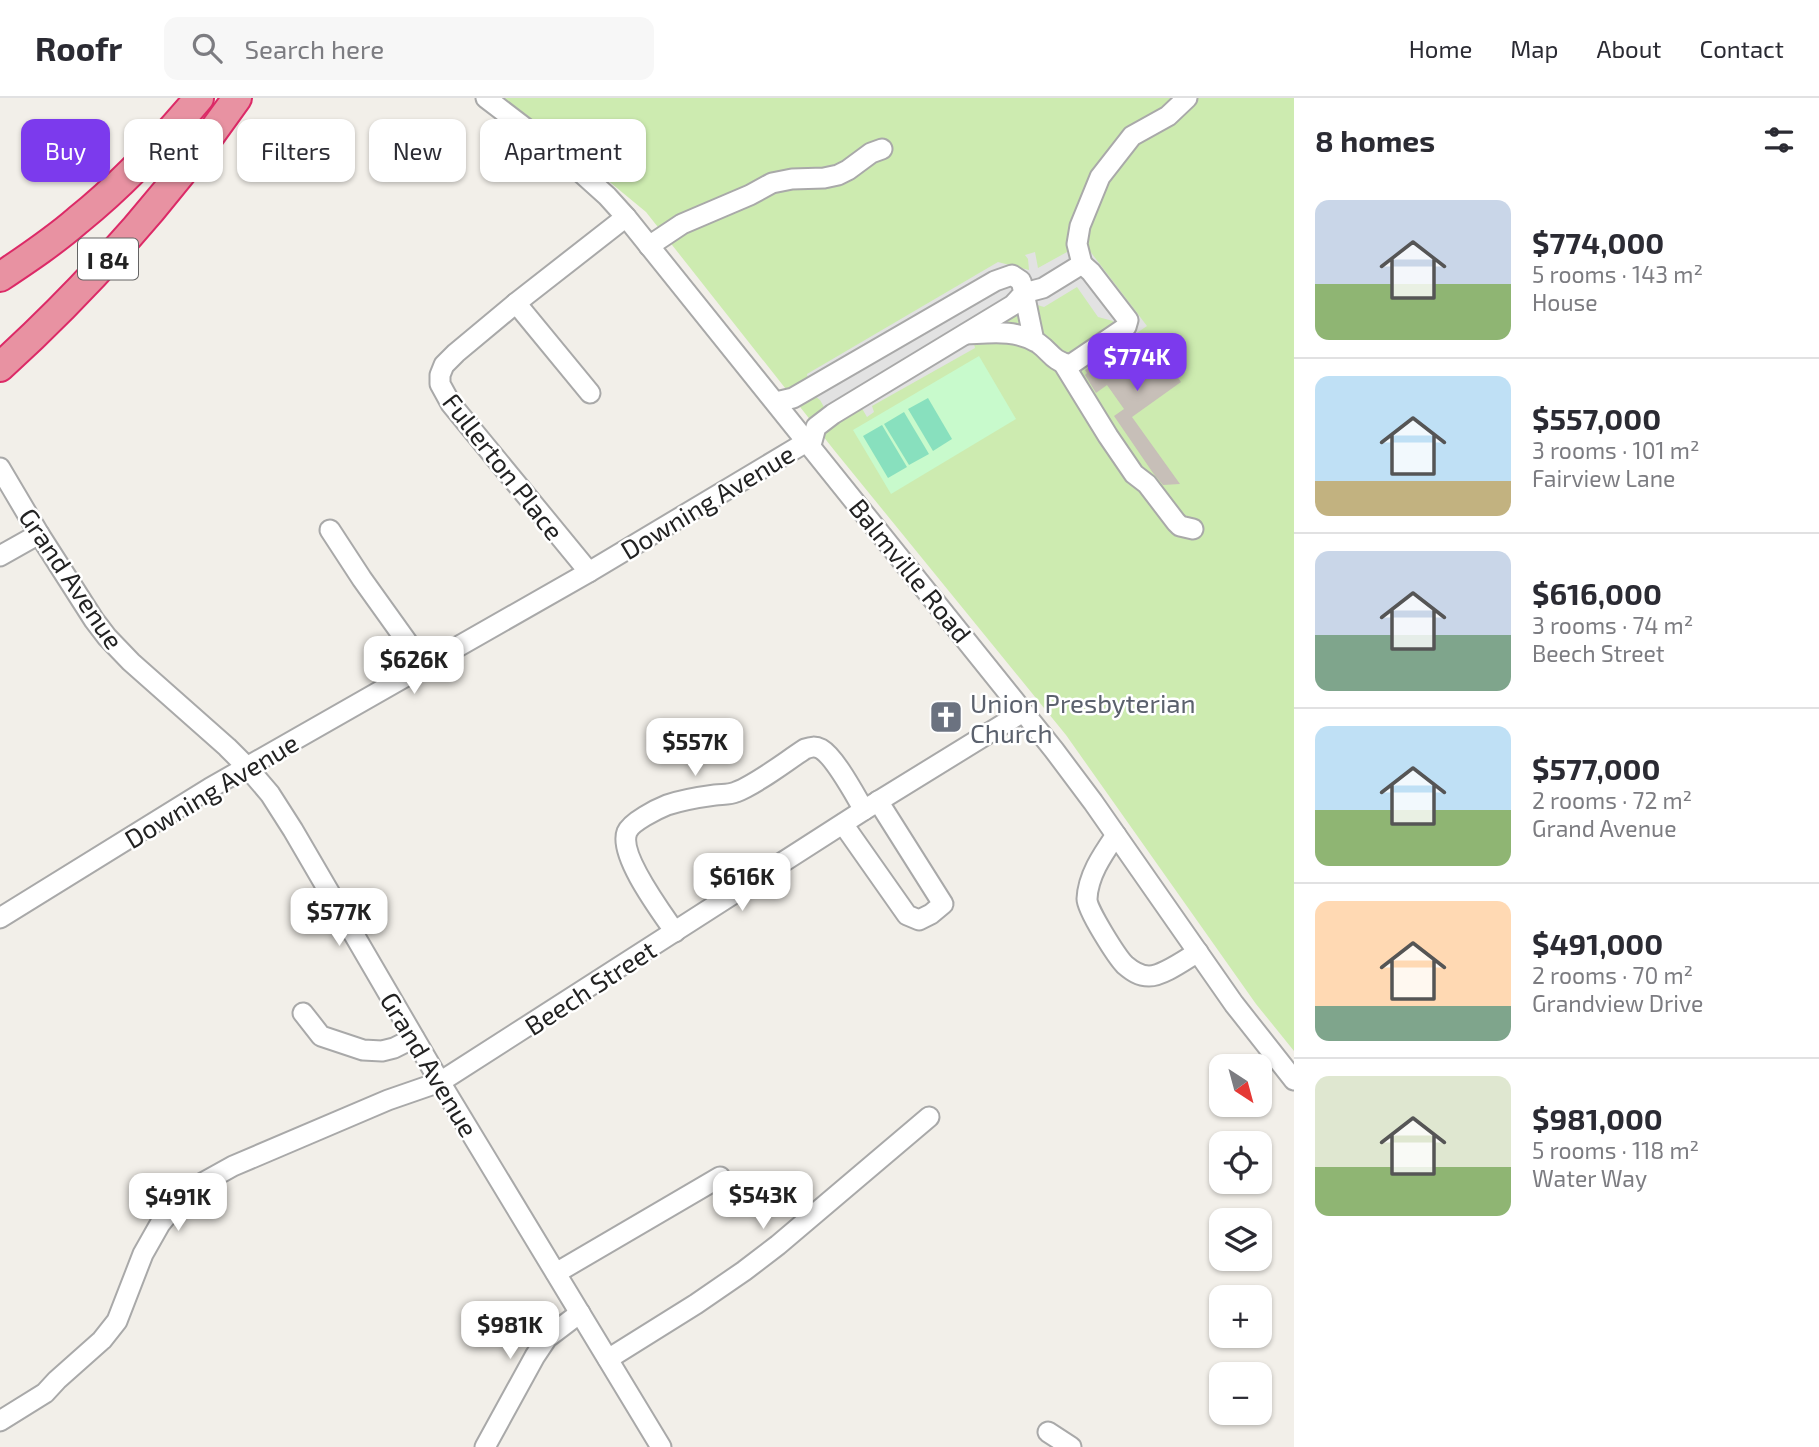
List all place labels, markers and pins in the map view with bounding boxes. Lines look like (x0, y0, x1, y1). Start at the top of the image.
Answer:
pin: $774K (1088, 334, 1186, 393)
pin: $626K (365, 636, 463, 696)
place label: Union Presbyterian Church (970, 687, 1196, 748)
church icon: Union Presbyterian Church (927, 698, 965, 736)
pin: $557K (646, 718, 744, 778)
pin: $616K (693, 854, 791, 913)
pin: $577K (290, 888, 388, 948)
pin: $543K (714, 1172, 812, 1231)
pin: $491K (129, 1174, 227, 1233)
pin: $981K (461, 1302, 559, 1361)

